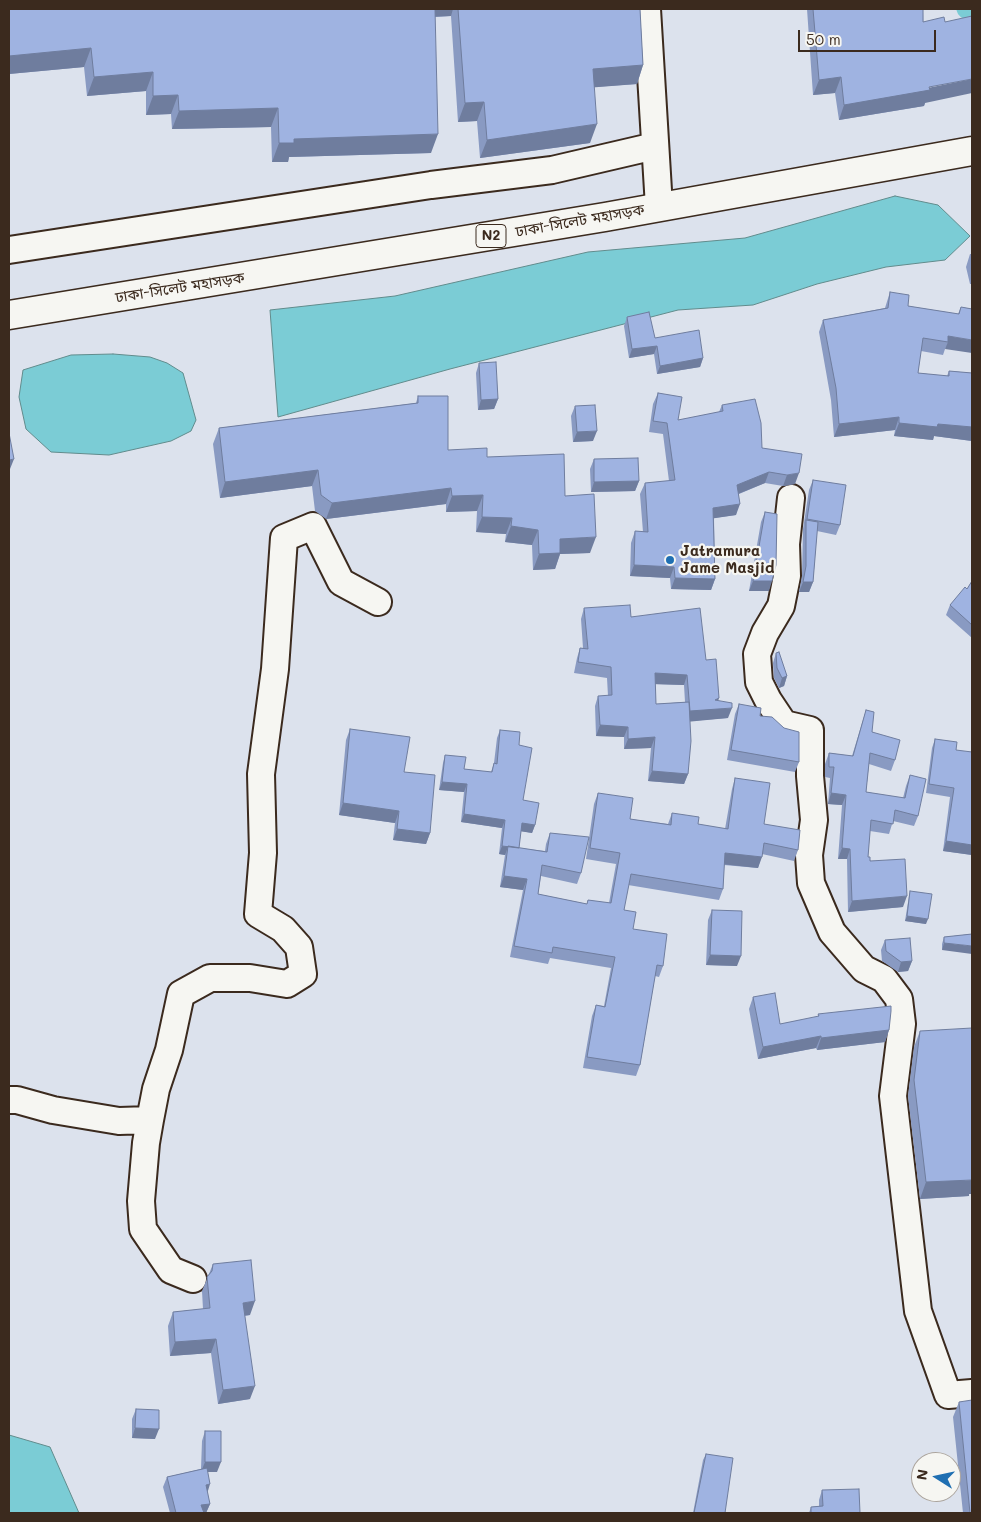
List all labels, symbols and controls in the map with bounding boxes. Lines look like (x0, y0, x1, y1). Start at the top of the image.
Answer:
scale bar (801, 20, 938, 52)
text: 50 m (806, 29, 841, 49)
street label: ঢাকা-সিলেট মহাসড়ক (514, 201, 646, 241)
road number: N2 (476, 225, 506, 248)
street label: ঢাকা-সিলেট মহাসড়ক (114, 269, 246, 307)
place label: Jatramura Jame Masjid (680, 542, 774, 577)
marker: Jatramura Jame Masjid (664, 554, 676, 566)
north arrow (911, 1452, 961, 1502)
text: N (911, 1468, 932, 1481)

